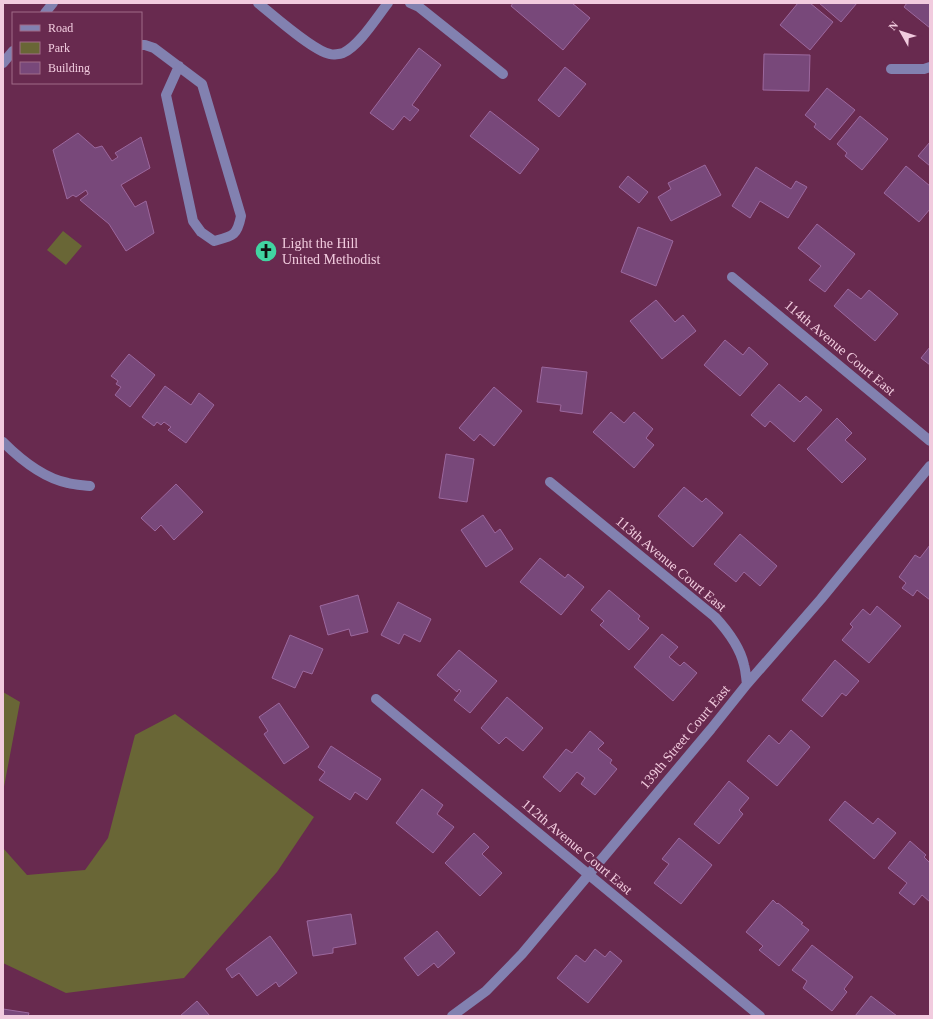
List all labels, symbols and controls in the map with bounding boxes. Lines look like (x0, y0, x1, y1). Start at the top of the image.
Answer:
legend (12, 12, 142, 84)
north arrow (881, 12, 921, 52)
text: N (886, 19, 900, 33)
text: Road (48, 21, 73, 35)
text: Park (48, 41, 70, 55)
text: Building (48, 61, 90, 75)
place label: Light the Hill United Methodist (282, 236, 380, 267)
church icon: Light the Hill United Methodist (253, 238, 279, 264)
street label: 114th Avenue Court East (782, 297, 898, 399)
street label: 113th Avenue Court East (613, 513, 729, 615)
street label: 139th Street Court East (637, 682, 733, 792)
street label: 112th Avenue Court East (519, 796, 635, 898)

